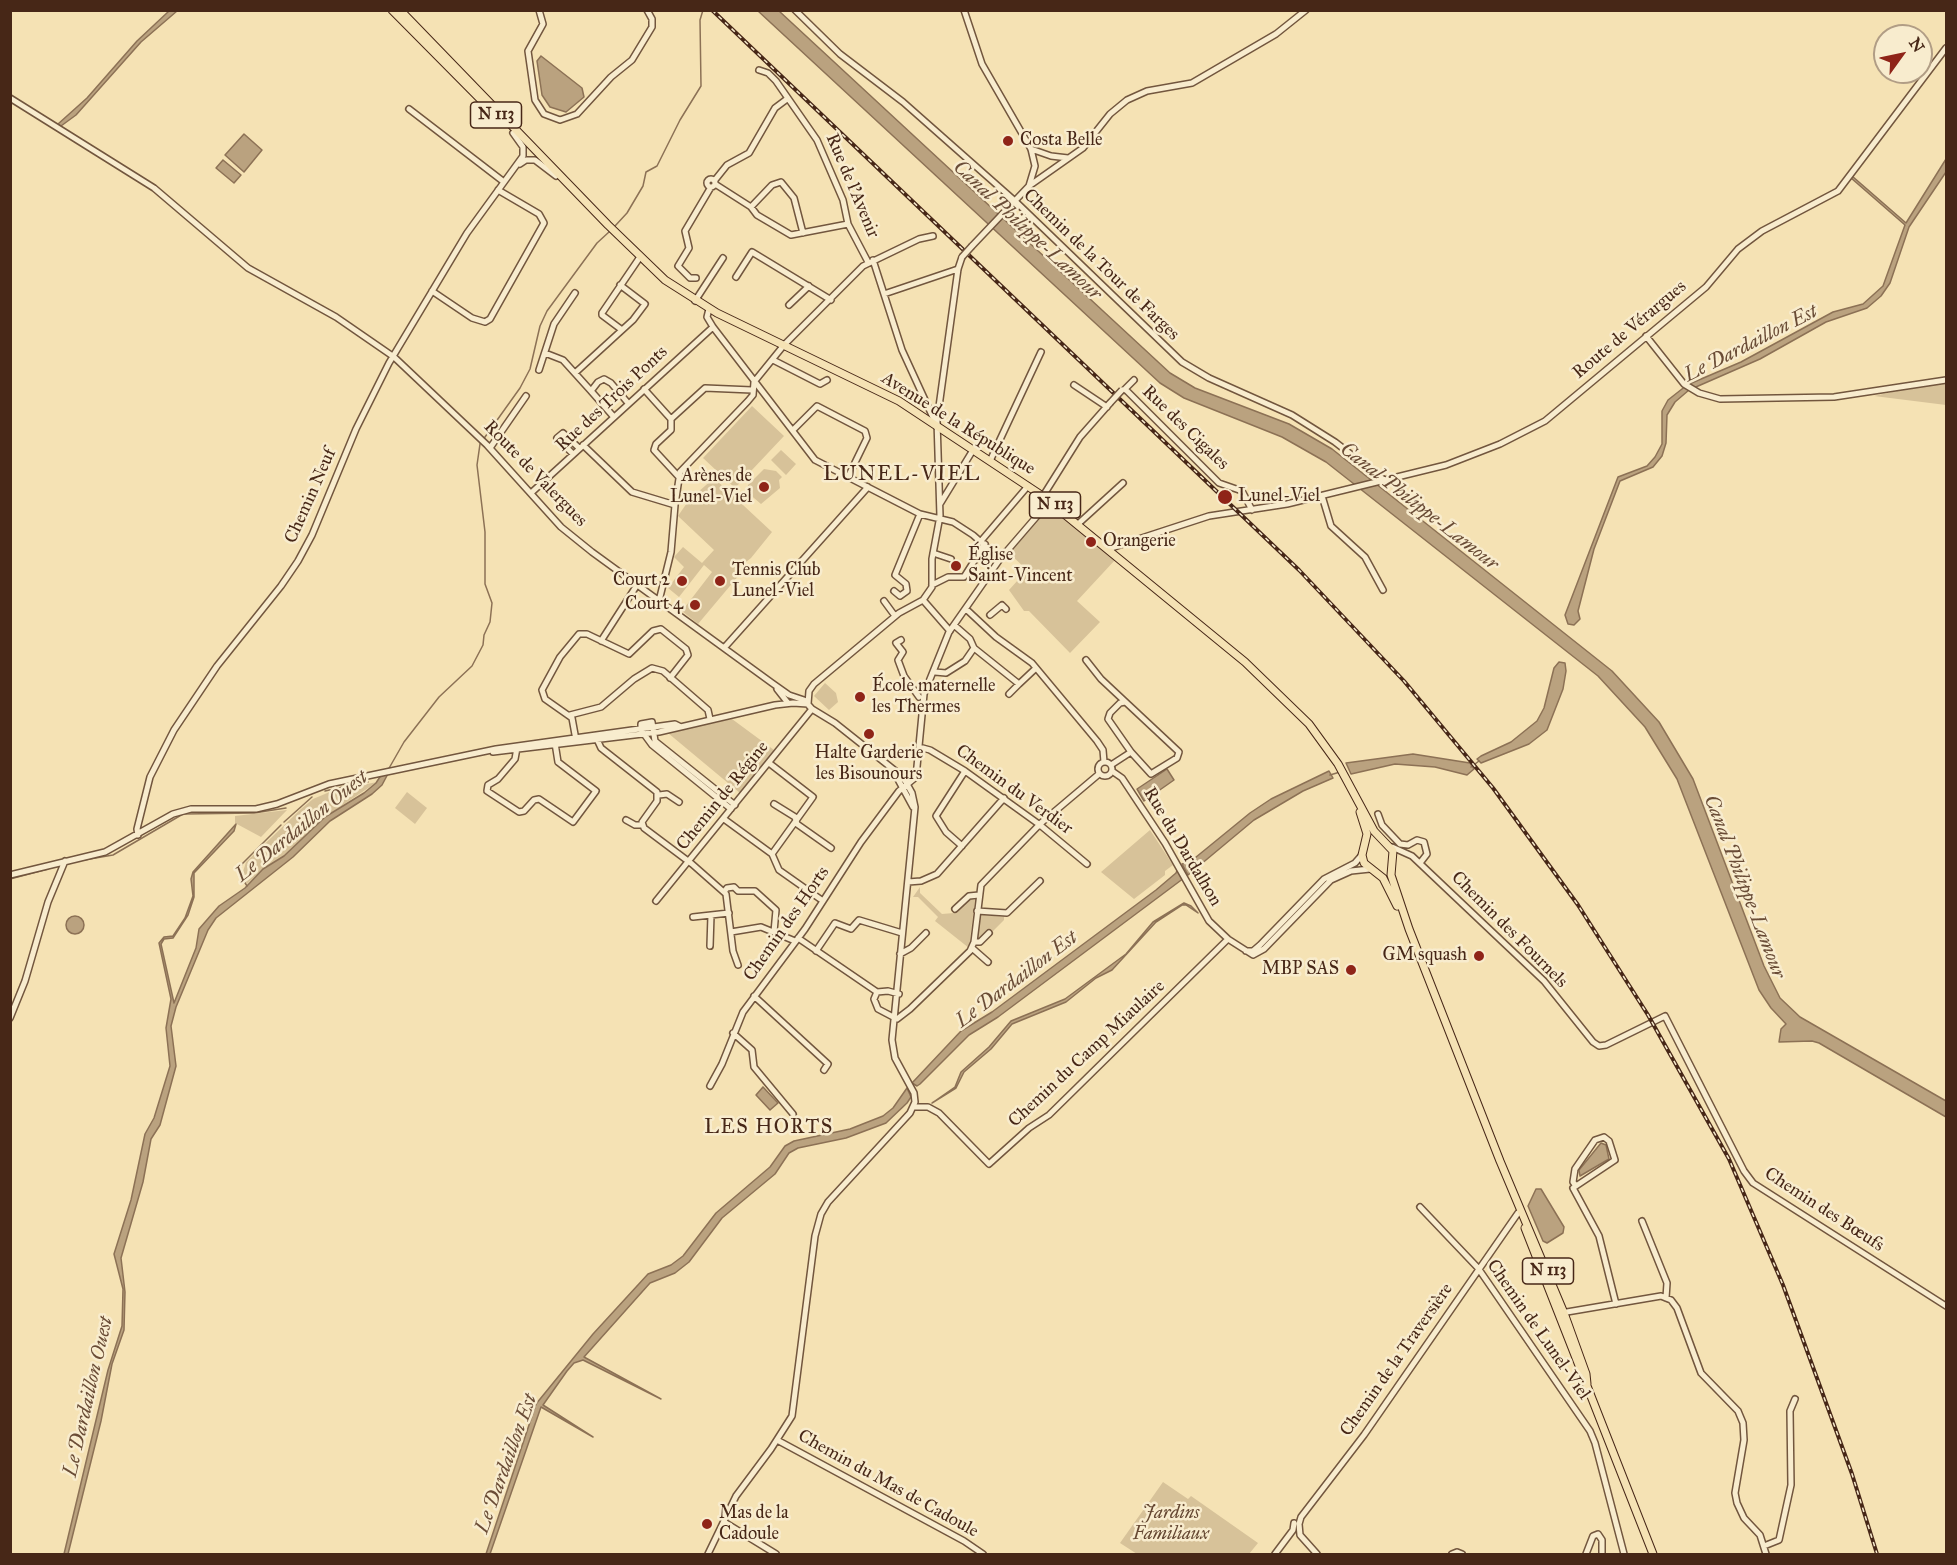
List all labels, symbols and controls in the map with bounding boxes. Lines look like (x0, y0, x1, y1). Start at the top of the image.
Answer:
north arrow (1873, 24, 1933, 84)
text: N (1905, 34, 1928, 56)
road number: N 113 (470, 102, 522, 128)
place label: Costa Belle (1020, 130, 1102, 152)
street label: Rue de l'Avenir (820, 131, 884, 241)
marker: Costa Belle (1001, 134, 1015, 148)
water label: Canal Philippe-Lamour (948, 156, 1106, 306)
street label: Chemin de la Tour de Farges (1018, 185, 1184, 345)
street label: Route de Vérargues (1569, 276, 1691, 384)
water label: Le Dardaillon Est (1680, 300, 1822, 388)
street label: Rue des Trois Ponts (552, 342, 672, 456)
street label: Avenue de la République (877, 368, 1039, 480)
street label: Rue des Cigales (1137, 381, 1233, 475)
street label: Route de Valergues (479, 416, 591, 532)
water label: Canal Philippe-Lamour (1335, 438, 1503, 576)
street label: Chemin Neuf (280, 445, 342, 547)
district label: LUNEL-VIEL (823, 462, 981, 488)
place label: Arènes de Lunel-Viel (670, 466, 752, 508)
marker: Arènes de Lunel-Viel (757, 480, 771, 494)
place label: Lunel-Viel (1238, 486, 1320, 508)
marker: Lunel-Viel (1216, 488, 1234, 506)
road number: N 113 (1030, 492, 1080, 518)
place label: Orangerie (1103, 531, 1176, 553)
marker: Orangerie (1084, 535, 1098, 549)
place label: Église Saint-Vincent (968, 545, 1073, 588)
marker: Église Saint-Vincent (949, 559, 963, 573)
place label: Tennis Club Lunel-Viel (732, 560, 821, 602)
place label: Court 2 (613, 570, 670, 592)
marker: Court 2 (675, 574, 689, 588)
marker: Tennis Club Lunel-Viel (713, 574, 727, 588)
place label: Court 4 (625, 594, 683, 616)
marker: Court 4 (688, 598, 702, 612)
place label: École maternelle les Thermes (872, 676, 996, 718)
marker: École maternelle les Thermes (853, 690, 867, 704)
marker: Halte Garderie les Bisounours (862, 727, 876, 741)
street label: Chemin de Régine (672, 737, 774, 855)
street label: Chemin du Verdier (951, 740, 1077, 840)
place label: Halte Garderie les Bisounours (815, 743, 923, 786)
water label: Le Dardaillon Ouest (231, 766, 373, 888)
street label: Rue du Dardalhon (1138, 784, 1226, 910)
water label: Canal Philippe-Lamour (1698, 792, 1790, 982)
street label: Chemin des Horts (740, 863, 834, 985)
street label: Chemin des Fournels (1446, 867, 1572, 993)
water label: Le Dardaillon Est (951, 926, 1083, 1034)
place label: GM squash (1382, 945, 1467, 967)
marker: GM squash (1472, 949, 1486, 963)
place label: MBP SAS (1262, 959, 1339, 981)
marker: MBP SAS (1344, 963, 1358, 977)
street label: Chemin du Camp Miaulaire (1004, 976, 1170, 1132)
district label: LES HORTS (704, 1116, 834, 1140)
street label: Chemin des Bœufs (1760, 1163, 1888, 1257)
street label: Chemin de Lunel-Viel (1482, 1256, 1594, 1404)
road number: N 113 (1522, 1258, 1574, 1284)
street label: Chemin de la Traversière (1336, 1279, 1458, 1441)
water label: Le Dardaillon Ouest (59, 1315, 119, 1479)
water label: Le Dardaillon Est (471, 1391, 543, 1537)
street label: Chemin du Mas de Cadoule (794, 1425, 982, 1543)
place label: Mas de la Cadoule (719, 1503, 788, 1546)
park label: Jardins Familiaux (1133, 1503, 1209, 1546)
marker: Mas de la Cadoule (700, 1517, 714, 1531)

